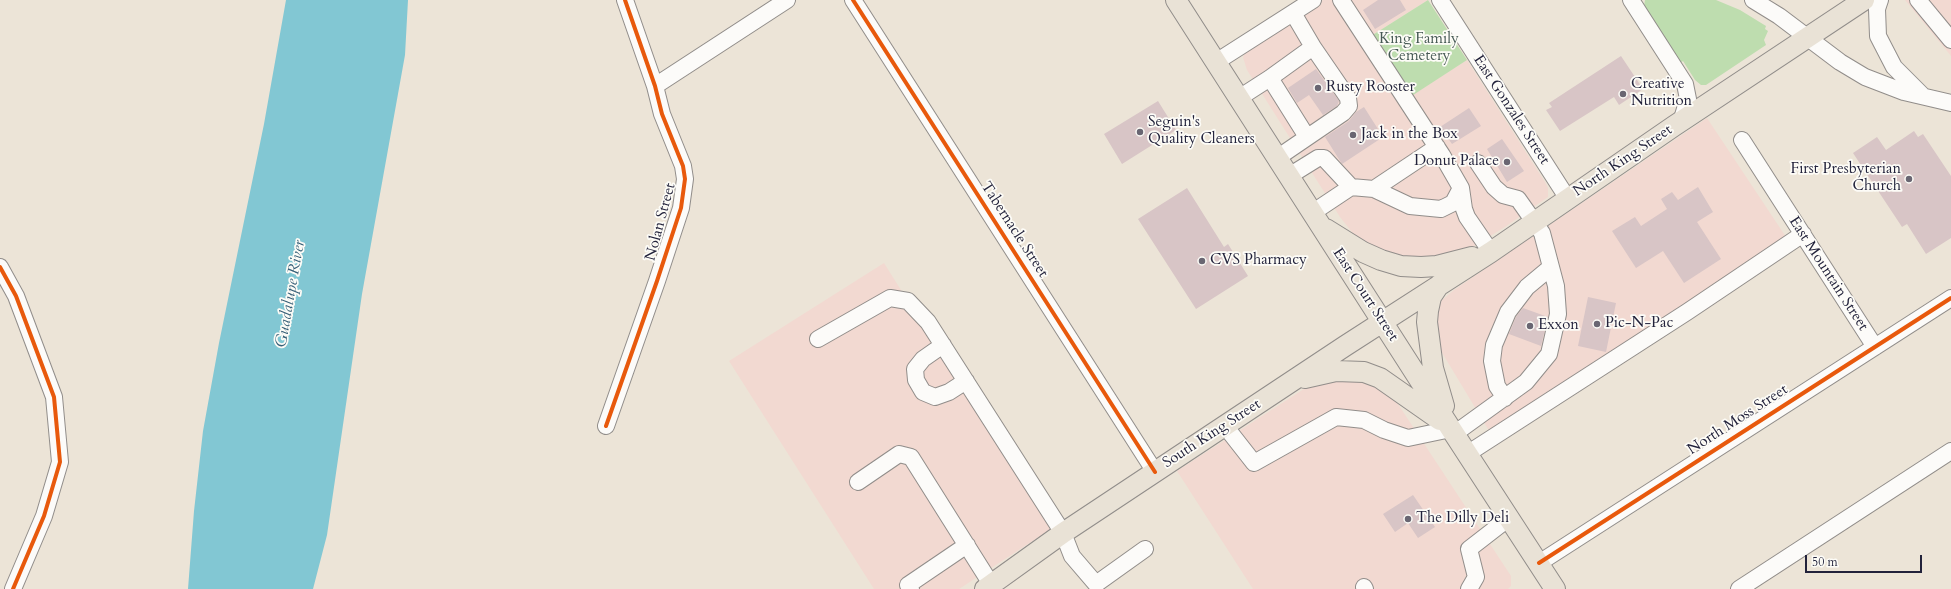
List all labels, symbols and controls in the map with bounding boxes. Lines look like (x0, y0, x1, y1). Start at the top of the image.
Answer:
park label: King Family Cemetery (1379, 31, 1459, 66)
street label: East Gonzales Street (1469, 52, 1553, 168)
place label: Creative Nutrition (1631, 76, 1692, 111)
place label: Rusty Rooster (1326, 79, 1415, 97)
marker: Rusty Rooster (1313, 83, 1323, 93)
marker: Creative Nutrition (1618, 89, 1628, 99)
place label: Seguin's Quality Cleaners (1148, 114, 1255, 149)
street label: North King Street (1570, 121, 1676, 201)
place label: Jack in the Box (1361, 126, 1458, 144)
marker: Seguin's Quality Cleaners (1135, 127, 1145, 137)
marker: Jack in the Box (1348, 130, 1358, 140)
place label: Donut Palace (1414, 153, 1499, 171)
marker: Donut Palace (1502, 157, 1512, 167)
place label: First Presbyterian Church (1791, 161, 1901, 196)
marker: First Presbyterian Church (1904, 174, 1914, 184)
street label: Tabernacle Street (976, 179, 1052, 281)
street label: Nolan Street (642, 181, 680, 263)
street label: East Mountain Street (1784, 213, 1872, 335)
water label: Guadalupe River (272, 239, 310, 349)
street label: East Court Street (1328, 245, 1402, 345)
place label: CVS Pharmacy (1210, 252, 1307, 270)
marker: CVS Pharmacy (1197, 256, 1207, 266)
place label: Pic-N-Pac (1605, 315, 1673, 333)
place label: Exxon (1538, 317, 1579, 335)
marker: Pic-N-Pac (1592, 319, 1602, 329)
marker: Exxon (1525, 321, 1535, 331)
street label: North Moss Street (1685, 381, 1791, 459)
street label: South King Street (1160, 396, 1264, 472)
place label: The Dilly Deli (1416, 510, 1509, 528)
marker: The Dilly Deli (1403, 514, 1413, 524)
scale bar (1807, 547, 1924, 573)
text: 50 m (1812, 554, 1838, 570)

